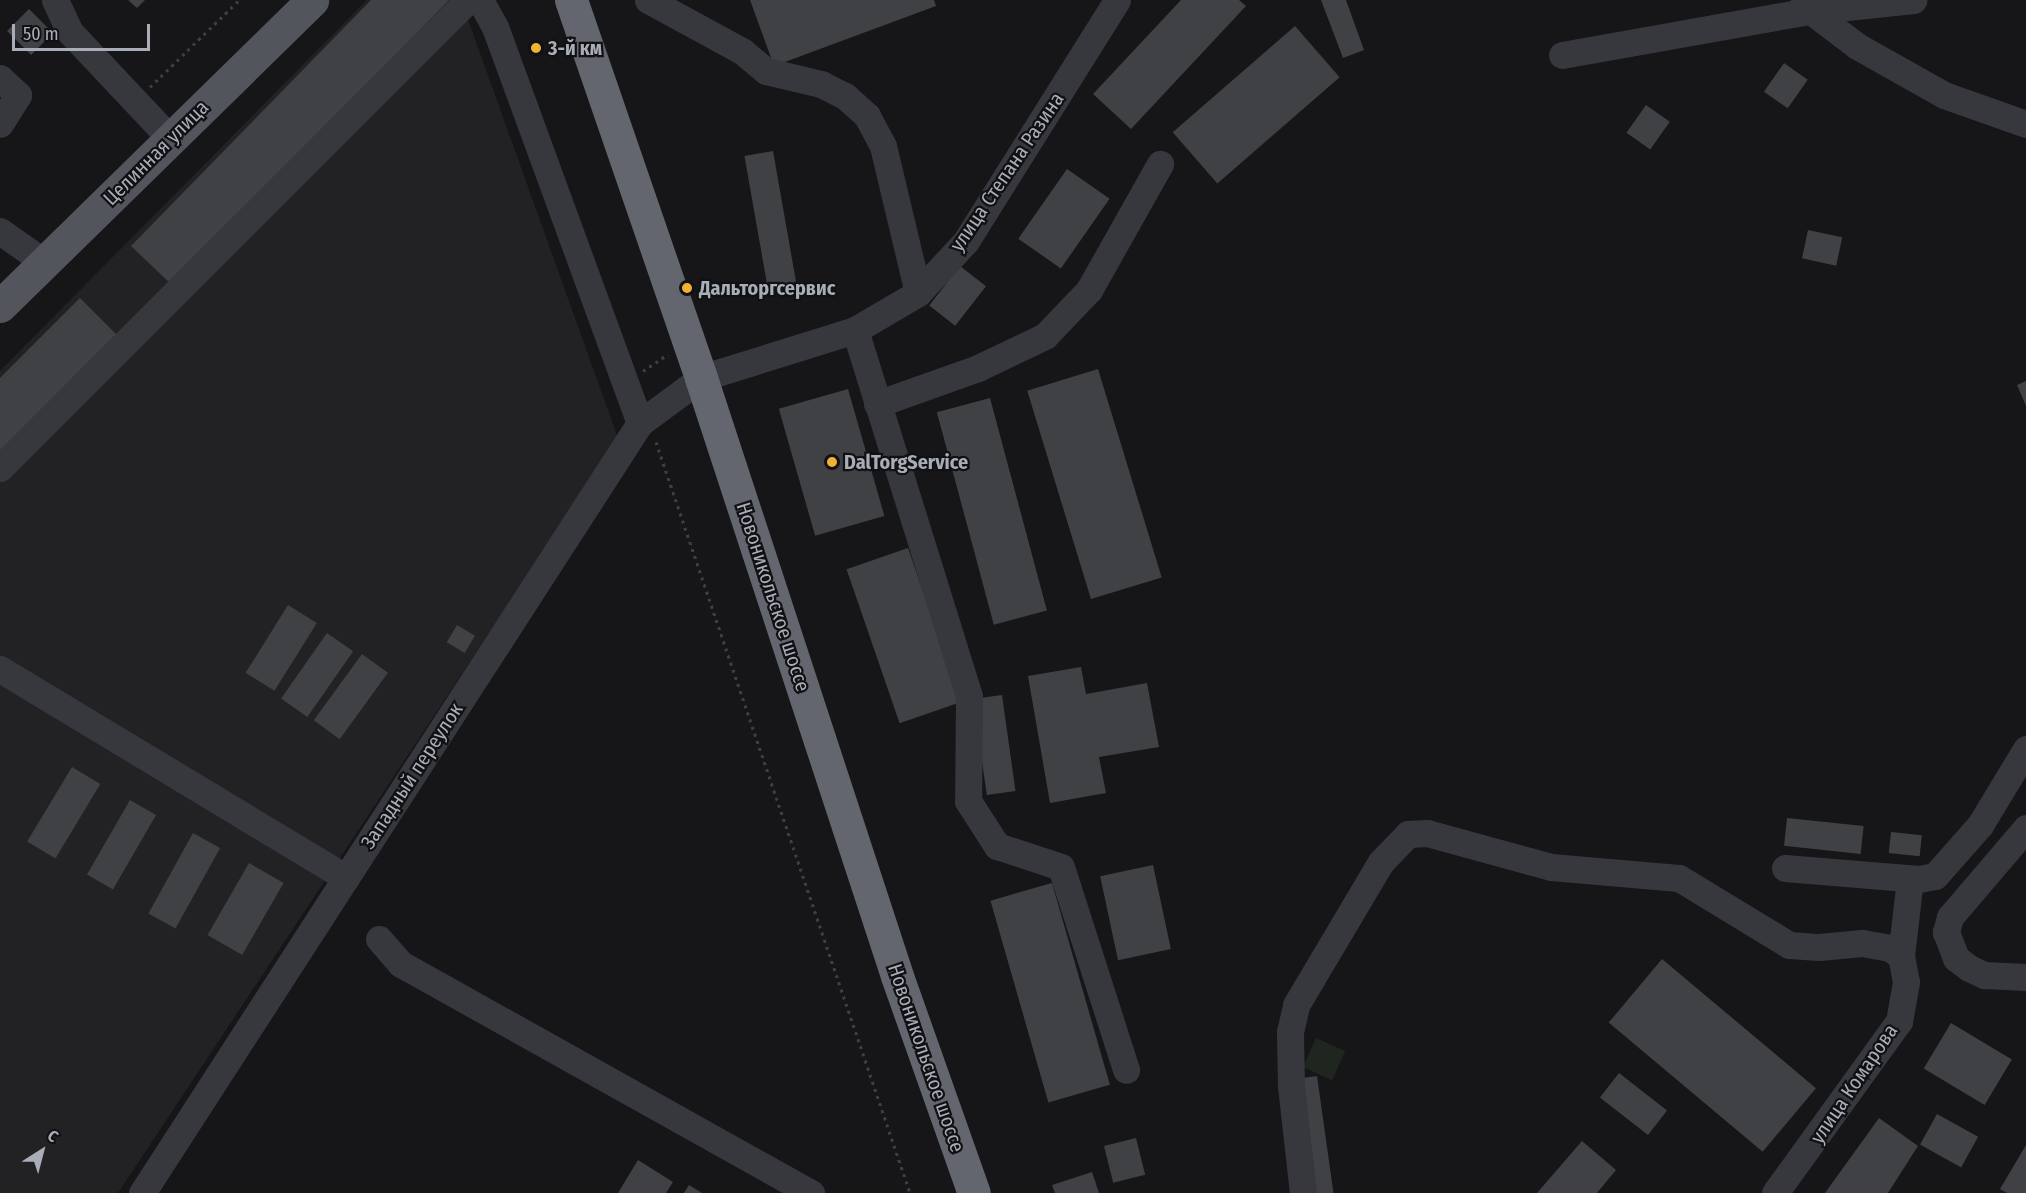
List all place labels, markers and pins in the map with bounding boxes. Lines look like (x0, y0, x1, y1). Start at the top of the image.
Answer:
place label: 3-й км (548, 36, 602, 60)
marker: 3-й км (529, 41, 543, 55)
place label: Дальторгсервис (699, 276, 835, 300)
marker: Дальторгсервис (680, 281, 694, 295)
place label: DalTorgService (844, 450, 968, 474)
marker: DalTorgService (825, 455, 839, 469)

